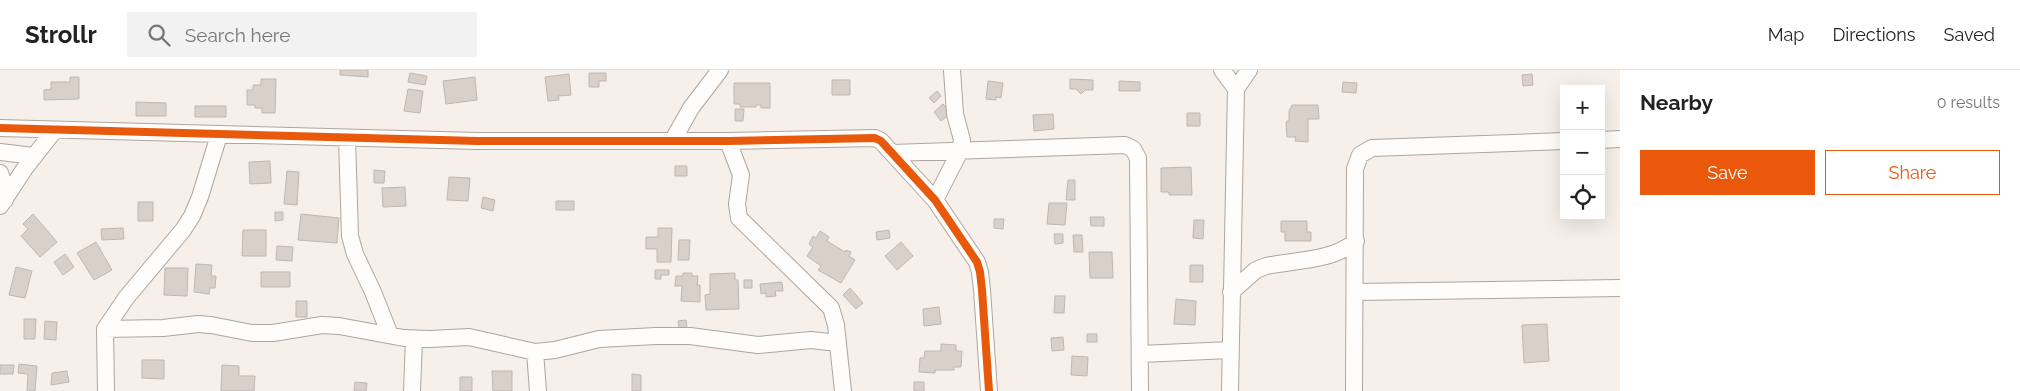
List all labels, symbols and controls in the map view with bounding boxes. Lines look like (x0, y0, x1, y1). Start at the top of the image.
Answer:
search box (127, 12, 477, 57)
text: Strollr (25, 20, 97, 49)
icon: search (145, 21, 173, 49)
text: Search here (185, 24, 290, 46)
text: Map (1768, 24, 1804, 45)
text: Directions (1832, 24, 1916, 45)
text: Saved (1944, 24, 1995, 45)
map controls (1560, 85, 1605, 220)
button: + (1560, 85, 1605, 130)
text: Nearby (1640, 90, 1713, 115)
text: 0 results (1937, 93, 2000, 112)
button: − (1560, 130, 1605, 175)
button: Save (1640, 150, 1815, 195)
button: Share (1825, 150, 2000, 195)
button: locate (1560, 175, 1605, 220)

